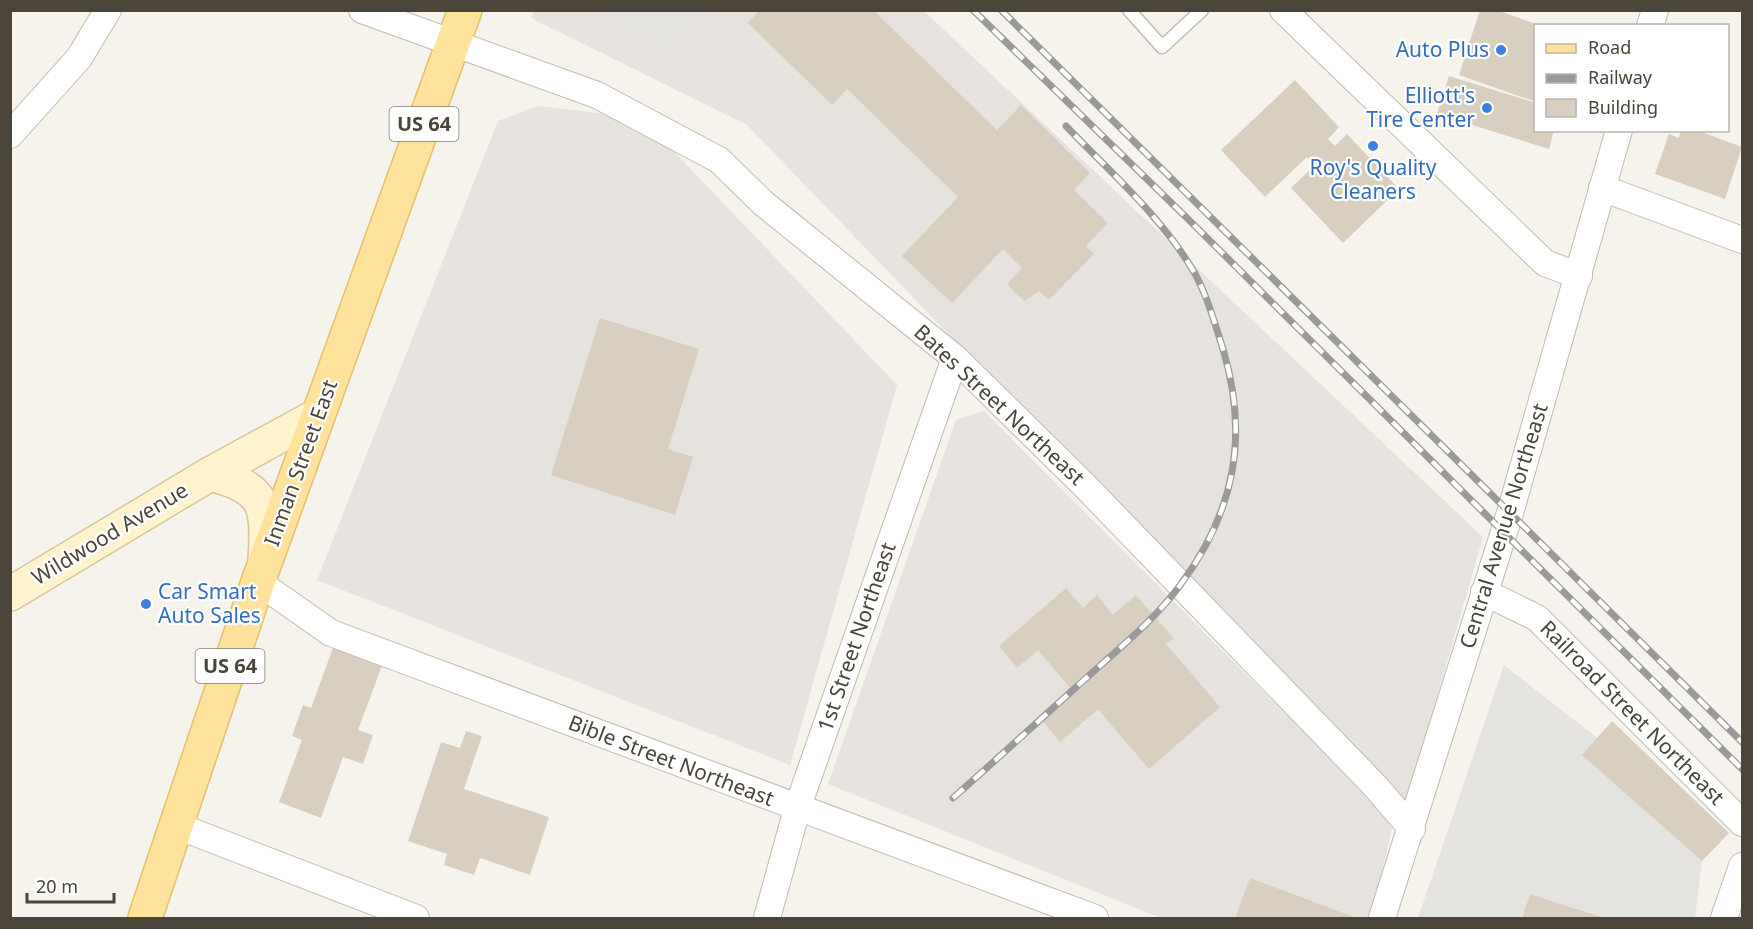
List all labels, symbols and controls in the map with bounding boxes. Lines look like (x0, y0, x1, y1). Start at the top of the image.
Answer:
legend (1534, 24, 1729, 132)
place label: Auto Plus (1396, 35, 1489, 63)
text: Road (1588, 35, 1631, 59)
marker: Auto Plus (1494, 43, 1508, 57)
text: Railway (1588, 65, 1653, 89)
place label: Elliott's Tire Center (1366, 81, 1475, 133)
text: Building (1588, 95, 1658, 119)
marker: Elliott's Tire Center (1480, 101, 1494, 115)
road number: US 64 (390, 107, 458, 141)
marker: Roy's Quality Cleaners (1366, 139, 1380, 153)
place label: Roy's Quality Cleaners (1310, 153, 1437, 205)
street label: Bates Street Northeast (908, 318, 1091, 491)
street label: Inman Street East (257, 375, 343, 550)
street label: Central Avenue Northeast (1452, 399, 1554, 652)
street label: Wildwood Avenue (26, 475, 193, 591)
street label: 1st Street Northeast (811, 538, 902, 735)
place label: Car Smart Auto Sales (158, 577, 261, 629)
marker: Car Smart Auto Sales (139, 597, 153, 611)
street label: Railroad Street Northeast (1534, 614, 1731, 811)
road number: US 64 (196, 649, 264, 683)
street label: Bible Street Northeast (565, 708, 779, 812)
scale bar (27, 866, 114, 904)
text: 20 m (36, 874, 78, 898)

